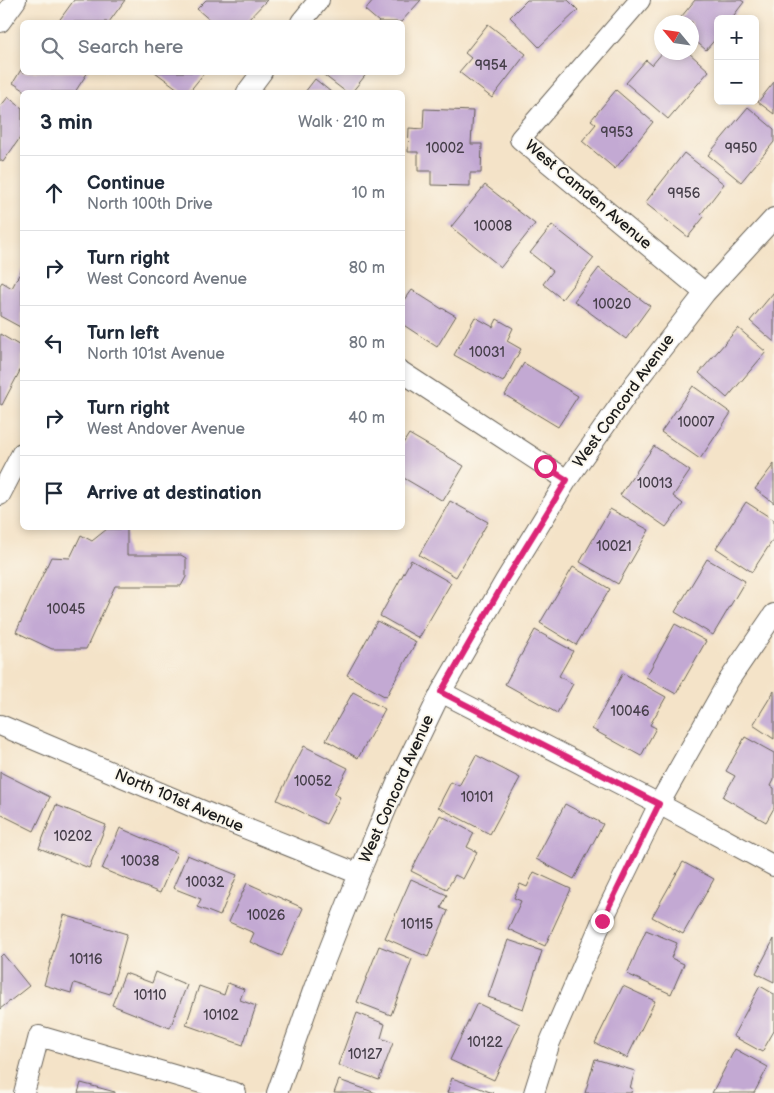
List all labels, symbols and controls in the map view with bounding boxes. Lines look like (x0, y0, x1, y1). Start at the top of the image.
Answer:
north arrow (654, 15, 699, 60)
map controls (714, 15, 759, 105)
button: + (714, 15, 759, 60)
search box (20, 20, 405, 75)
icon: search (38, 34, 66, 62)
text: Search here (78, 36, 183, 59)
house number: 9954 (475, 57, 508, 74)
button: − (714, 60, 759, 105)
text: 3 min (40, 110, 93, 135)
text: Walk · 210 m (298, 113, 385, 132)
house number: 9953 (601, 124, 633, 141)
street label: West Camden Avenue (521, 136, 656, 254)
house number: 10002 (426, 140, 465, 157)
house number: 9950 (725, 140, 757, 157)
text: Continue (87, 172, 165, 195)
icon: ahead (40, 179, 68, 207)
text: 10 m (352, 184, 385, 203)
house number: 9956 (668, 185, 701, 202)
text: North 100th Drive (87, 195, 213, 214)
house number: 10008 (474, 218, 512, 235)
text: Turn right (87, 247, 170, 270)
icon: right (40, 254, 68, 282)
text: 80 m (349, 259, 385, 278)
text: West Concord Avenue (87, 270, 247, 289)
house number: 10020 (593, 296, 631, 313)
text: Turn left (87, 322, 159, 345)
icon: left (40, 329, 68, 357)
street label: West Concord Avenue (569, 330, 679, 471)
text: 80 m (349, 334, 385, 353)
house number: 10031 (469, 344, 505, 361)
text: North 101st Avenue (87, 345, 225, 364)
text: Turn right (87, 397, 170, 420)
icon: right (40, 404, 68, 432)
text: 40 m (348, 409, 385, 428)
house number: 10007 (678, 414, 715, 431)
text: West Andover Avenue (87, 420, 245, 439)
route start (534, 455, 557, 478)
house number: 10013 (637, 475, 673, 492)
icon: arrive (40, 479, 68, 507)
text: Arrive at destination (87, 482, 262, 505)
house number: 10021 (596, 538, 632, 555)
house number: 10045 (47, 601, 85, 618)
house number: 10046 (611, 703, 650, 720)
street label: West Concord Avenue (356, 712, 438, 866)
street label: North 101st Avenue (112, 765, 247, 837)
house number: 10052 (294, 773, 333, 790)
house number: 10101 (461, 789, 493, 806)
house number: 10202 (54, 828, 93, 845)
house number: 10038 (121, 853, 159, 870)
house number: 10032 (186, 874, 225, 891)
house number: 10026 (247, 907, 286, 924)
route end (591, 910, 614, 933)
house number: 10115 (401, 916, 433, 933)
house number: 10116 (69, 951, 103, 968)
house number: 10110 (134, 987, 166, 1004)
house number: 10102 (203, 1007, 240, 1024)
house number: 10122 (467, 1034, 504, 1051)
house number: 10127 (348, 1046, 382, 1063)

